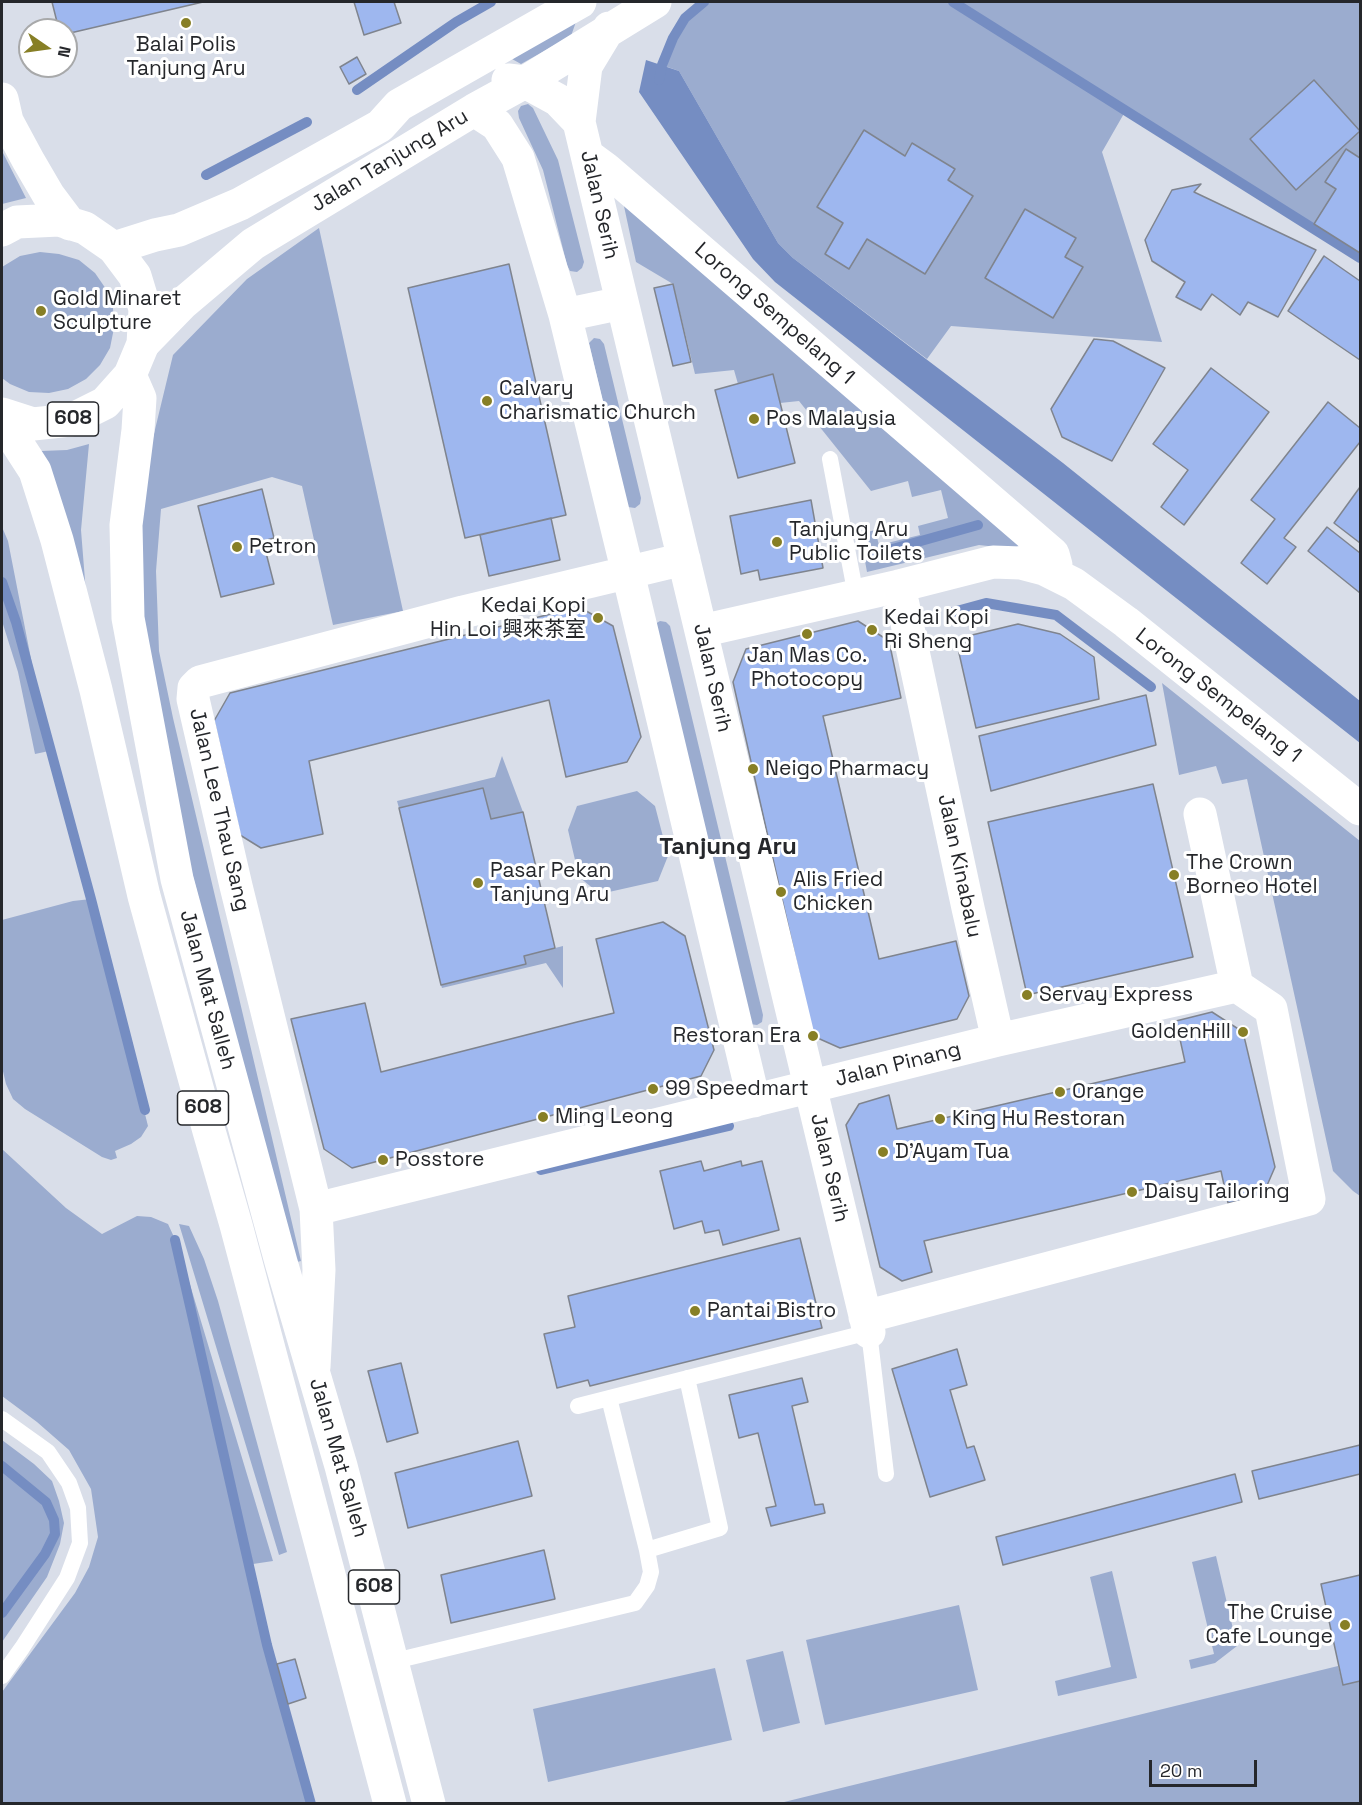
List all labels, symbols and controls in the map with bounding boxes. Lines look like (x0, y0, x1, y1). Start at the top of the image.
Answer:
marker: Balai Polis Tanjung Aru (179, 16, 193, 30)
north arrow (18, 18, 78, 78)
place label: Balai Polis Tanjung Aru (126, 32, 246, 82)
text: N (53, 44, 76, 59)
street label: Jalan Tanjung Aru (307, 104, 473, 218)
street label: Jalan Serih (574, 148, 624, 262)
street label: Lorong Sempelang 1 (689, 238, 859, 390)
place label: Gold Minaret Sculpture (53, 286, 181, 336)
marker: Gold Minaret Sculpture (34, 304, 48, 318)
place label: Calvary Charismatic Church (499, 376, 696, 426)
marker: Calvary Charismatic Church (480, 394, 494, 408)
road number: 608 (48, 402, 98, 436)
place label: Pos Malaysia (766, 406, 896, 432)
marker: Pos Malaysia (747, 412, 761, 426)
place label: Tanjung Aru Public Toilets (789, 517, 922, 567)
place label: Petron (249, 534, 316, 560)
marker: Tanjung Aru Public Toilets (770, 535, 784, 549)
marker: Petron (230, 540, 244, 554)
place label: Kedai Kopi Hin Loi 興來茶室 (430, 593, 586, 643)
place label: Kedai Kopi Ri Sheng (884, 605, 989, 655)
marker: Kedai Kopi Hin Loi 興來茶室 (591, 611, 605, 625)
street label: Jalan Serih (687, 621, 737, 735)
marker: Kedai Kopi Ri Sheng (865, 623, 879, 637)
street label: Lorong Sempelang 1 (1130, 623, 1306, 769)
marker: Jan Mas Co. Photocopy (800, 627, 814, 641)
place label: Jan Mas Co. Photocopy (747, 643, 867, 693)
street label: Jalan Lee Thau Sang (183, 706, 255, 914)
place label: Neigo Pharmacy (765, 756, 929, 782)
marker: Neigo Pharmacy (746, 762, 760, 776)
street label: Jalan Kinabalu (931, 792, 987, 940)
district label: Tanjung Aru (659, 833, 797, 861)
place label: The Crown Borneo Hotel (1186, 850, 1318, 900)
place label: Pasar Pekan Tanjung Aru (490, 858, 611, 908)
place label: Alis Fried Chicken (793, 867, 883, 917)
marker: The Crown Borneo Hotel (1167, 868, 1181, 882)
marker: Pasar Pekan Tanjung Aru (471, 876, 485, 890)
marker: Alis Fried Chicken (774, 885, 788, 899)
street label: Jalan Mat Salleh (174, 907, 240, 1073)
place label: Servay Express (1039, 982, 1193, 1008)
marker: Servay Express (1020, 988, 1034, 1002)
place label: GoldenHill (1131, 1019, 1231, 1045)
place label: Restoran Era (673, 1023, 801, 1049)
marker: GoldenHill (1236, 1025, 1250, 1039)
marker: Restoran Era (806, 1029, 820, 1043)
street label: Jalan Pinang (833, 1037, 963, 1093)
place label: 99 Speedmart (665, 1076, 809, 1102)
place label: Orange (1072, 1079, 1144, 1105)
marker: 99 Speedmart (646, 1082, 660, 1096)
marker: Orange (1053, 1085, 1067, 1099)
road number: 608 (178, 1091, 228, 1125)
place label: Ming Leong (555, 1104, 673, 1130)
place label: King Hu Restoran (952, 1106, 1125, 1132)
marker: Ming Leong (536, 1110, 550, 1124)
street label: Jalan Serih (804, 1111, 854, 1225)
marker: King Hu Restoran (933, 1112, 947, 1126)
place label: D'Ayam Tua (895, 1139, 1009, 1165)
marker: D'Ayam Tua (876, 1145, 890, 1159)
place label: Posstore (395, 1147, 484, 1173)
marker: Posstore (376, 1153, 390, 1167)
place label: Daisy Tailoring (1144, 1179, 1290, 1205)
marker: Daisy Tailoring (1125, 1185, 1139, 1199)
place label: Pantai Bistro (707, 1298, 836, 1324)
marker: Pantai Bistro (688, 1304, 702, 1318)
street label: Jalan Mat Salleh (303, 1375, 373, 1541)
road number: 608 (348, 1570, 400, 1604)
place label: The Cruise Cafe Lounge (1205, 1600, 1333, 1650)
marker: The Cruise Cafe Lounge (1338, 1618, 1352, 1632)
scale bar (1152, 1748, 1260, 1786)
text: 20 m (1160, 1759, 1203, 1782)

